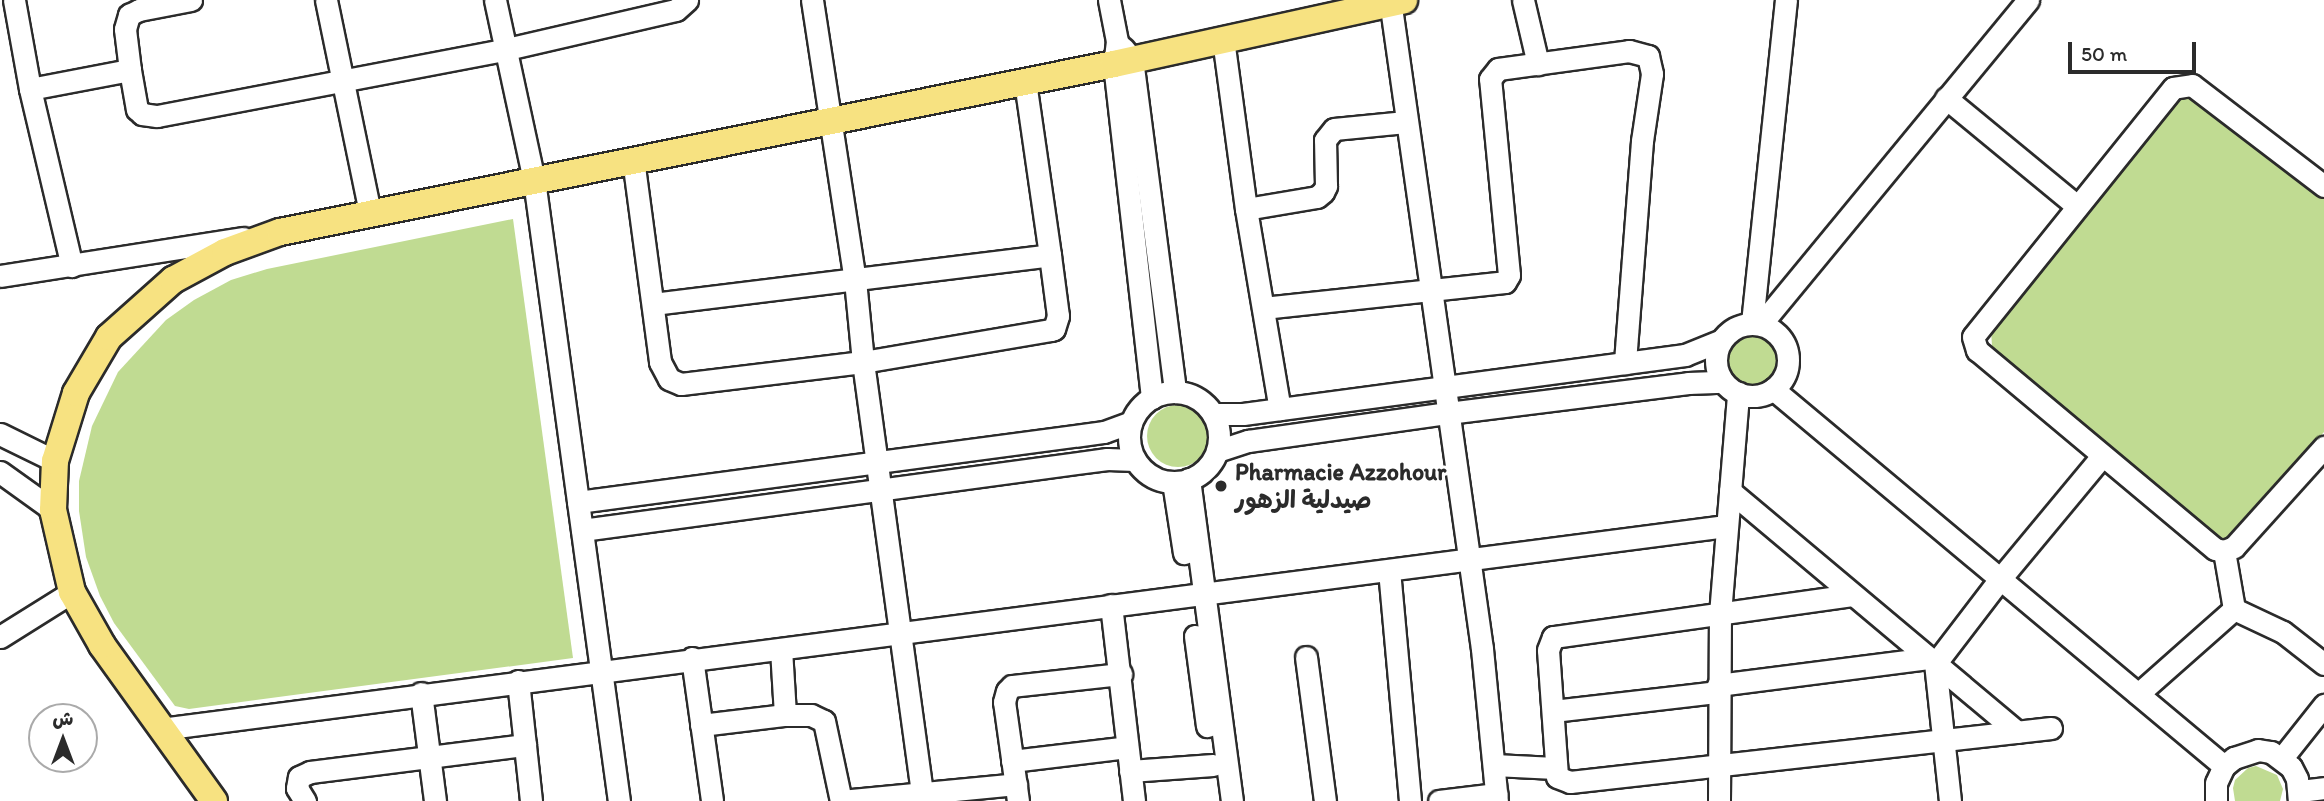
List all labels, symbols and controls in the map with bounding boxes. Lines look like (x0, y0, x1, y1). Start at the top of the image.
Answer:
scale bar (2072, 28, 2200, 72)
text: 50 m (2081, 41, 2127, 66)
place label: Pharmacie Azzohour صيدلية الزهور (1235, 458, 1447, 514)
marker: Pharmacie Azzohour صيدلية الزهور (1213, 478, 1229, 494)
north arrow (28, 703, 98, 773)
text: ش (53, 707, 73, 730)

